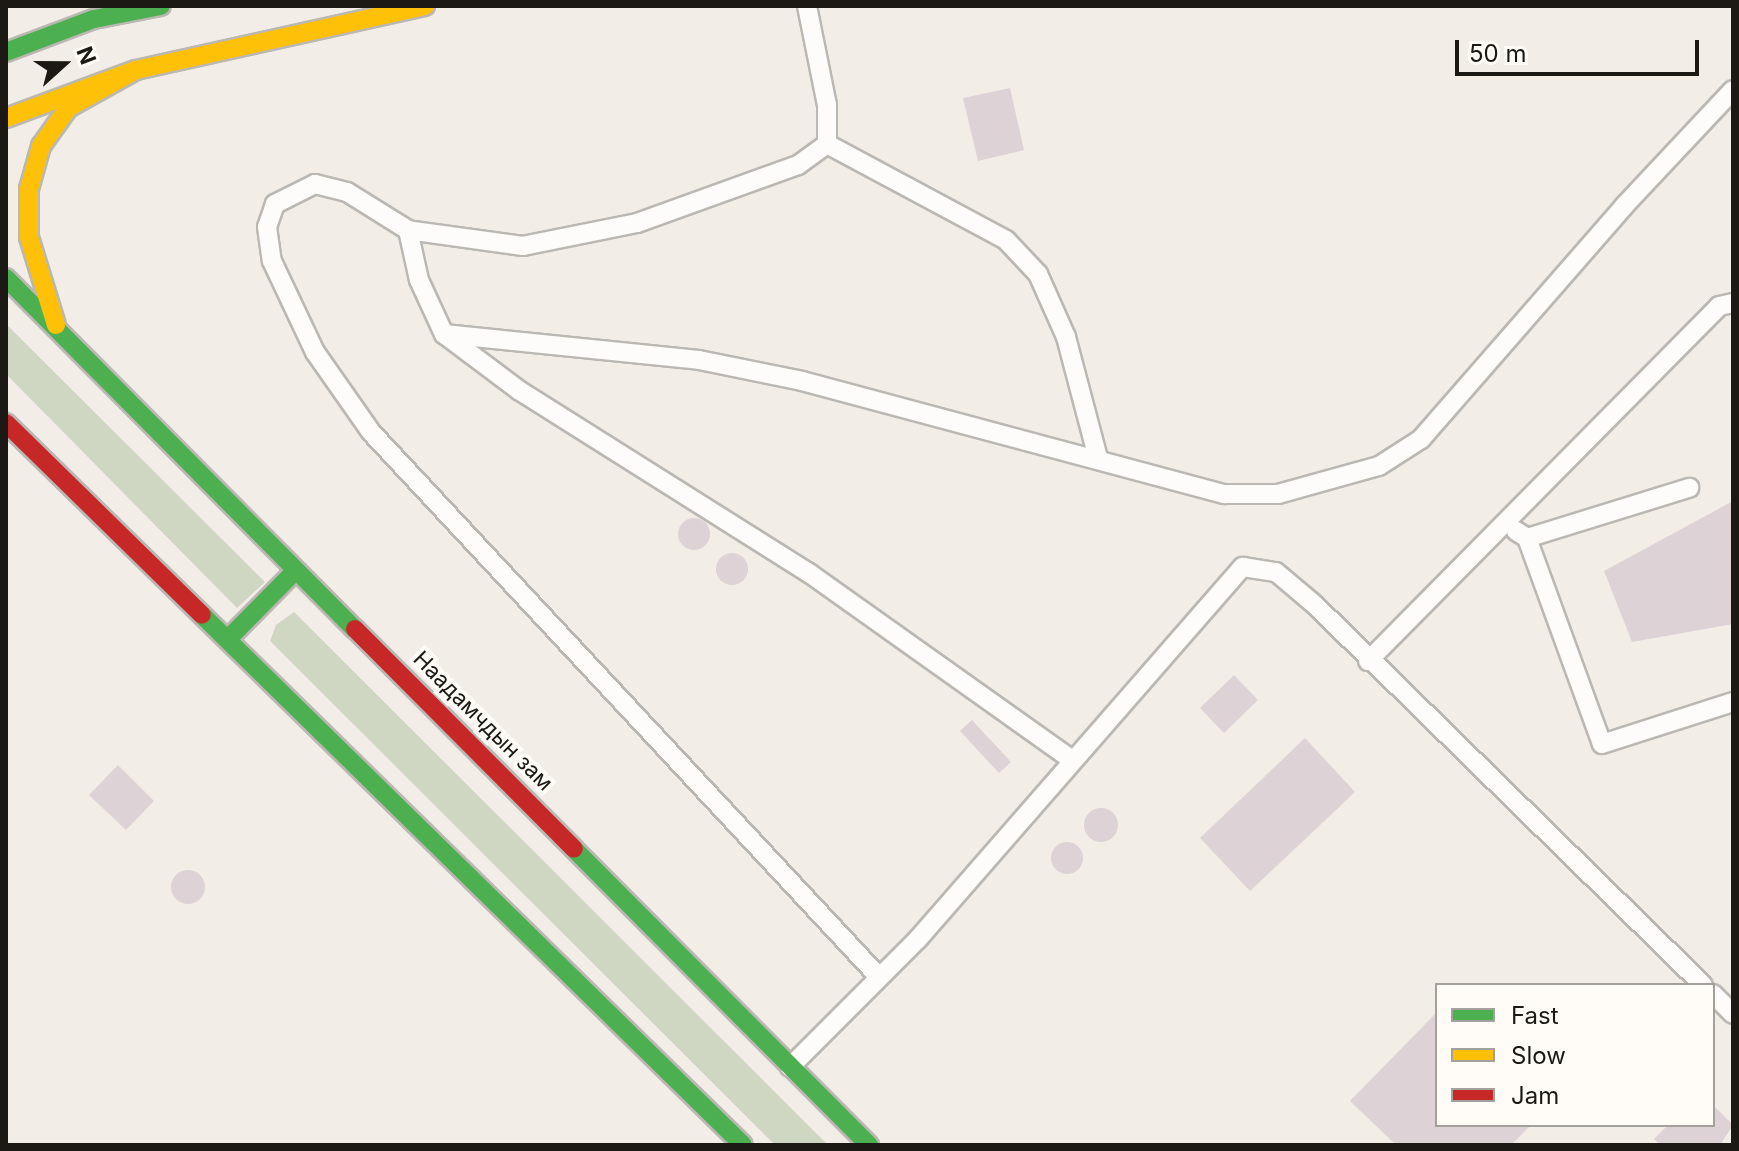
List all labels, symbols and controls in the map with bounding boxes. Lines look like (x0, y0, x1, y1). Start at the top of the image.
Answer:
north arrow (24, 24, 104, 104)
scale bar (1459, 24, 1703, 74)
text: 50 m (1469, 39, 1527, 68)
text: N (71, 43, 102, 68)
street label: Наадамчдын зам (408, 646, 558, 796)
legend (1435, 983, 1715, 1127)
text: Fast (1511, 1001, 1559, 1030)
text: Slow (1511, 1041, 1566, 1070)
text: Jam (1511, 1081, 1559, 1110)

